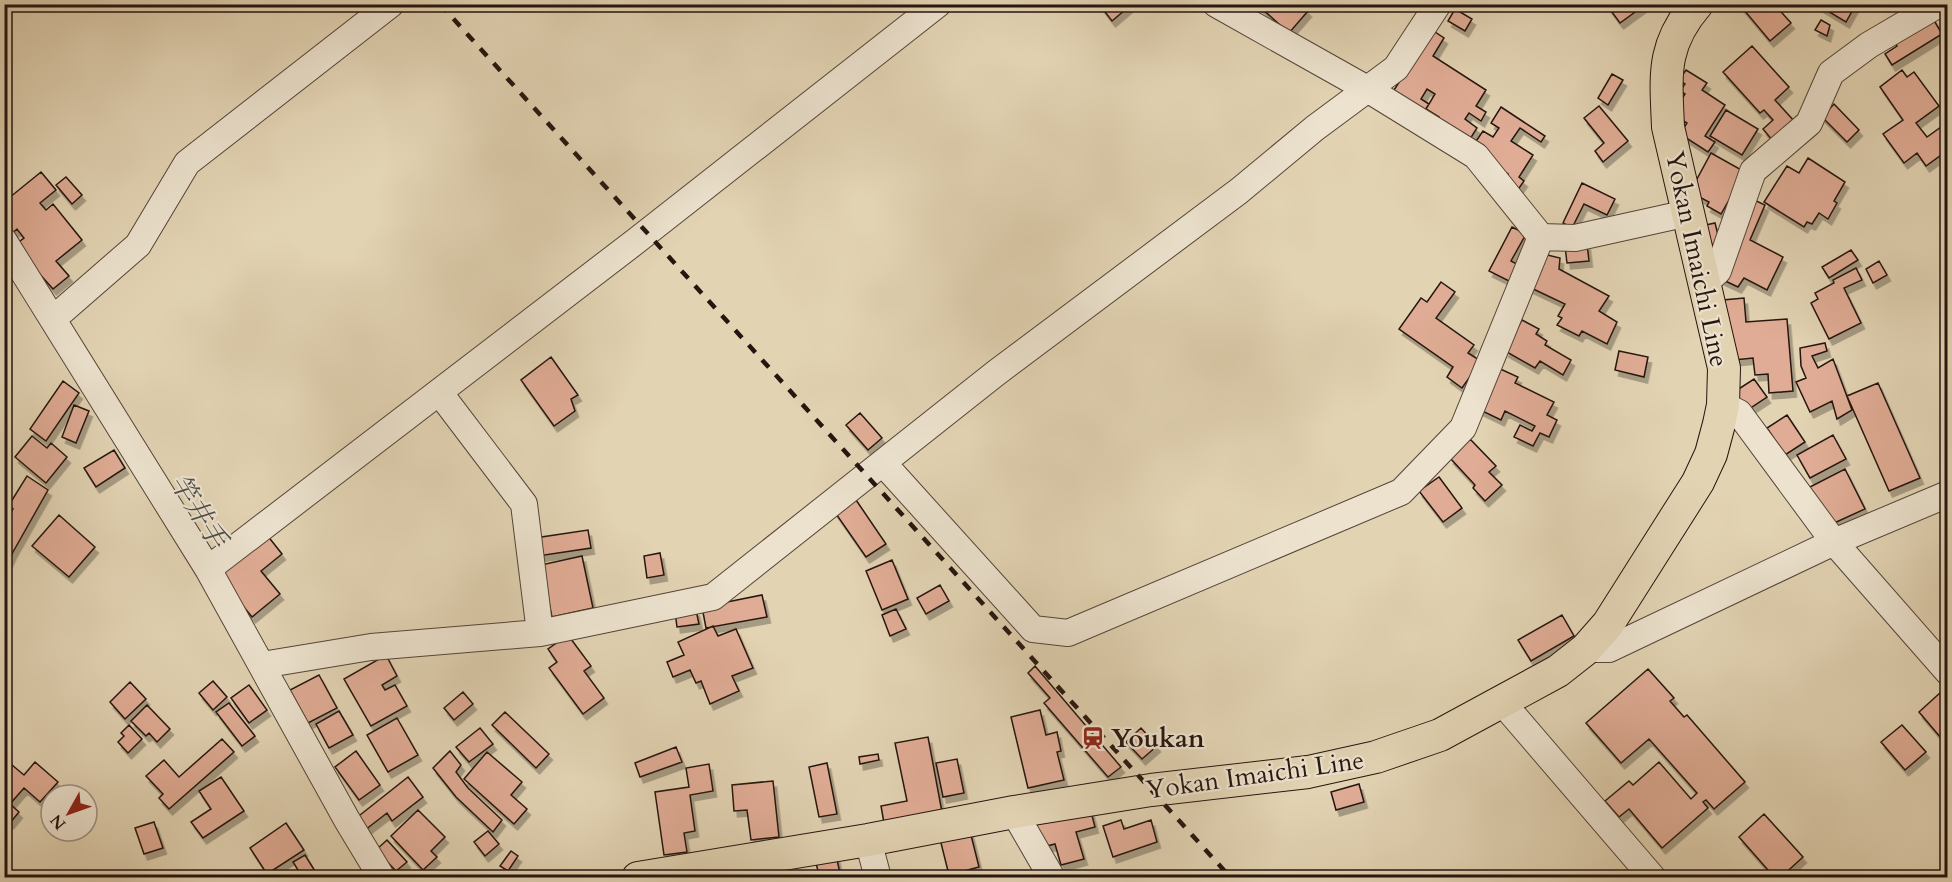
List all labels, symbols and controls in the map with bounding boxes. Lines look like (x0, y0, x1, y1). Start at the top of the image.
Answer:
street label: Yokan Imaichi Line (1657, 148, 1737, 370)
water label: 竿井手 (161, 467, 236, 557)
place label: Youkan (1111, 721, 1205, 756)
station icon: Youkan (1080, 725, 1106, 751)
street label: Yokan Imaichi Line (1144, 742, 1366, 808)
north arrow (39, 783, 99, 843)
text: N (45, 810, 71, 834)

